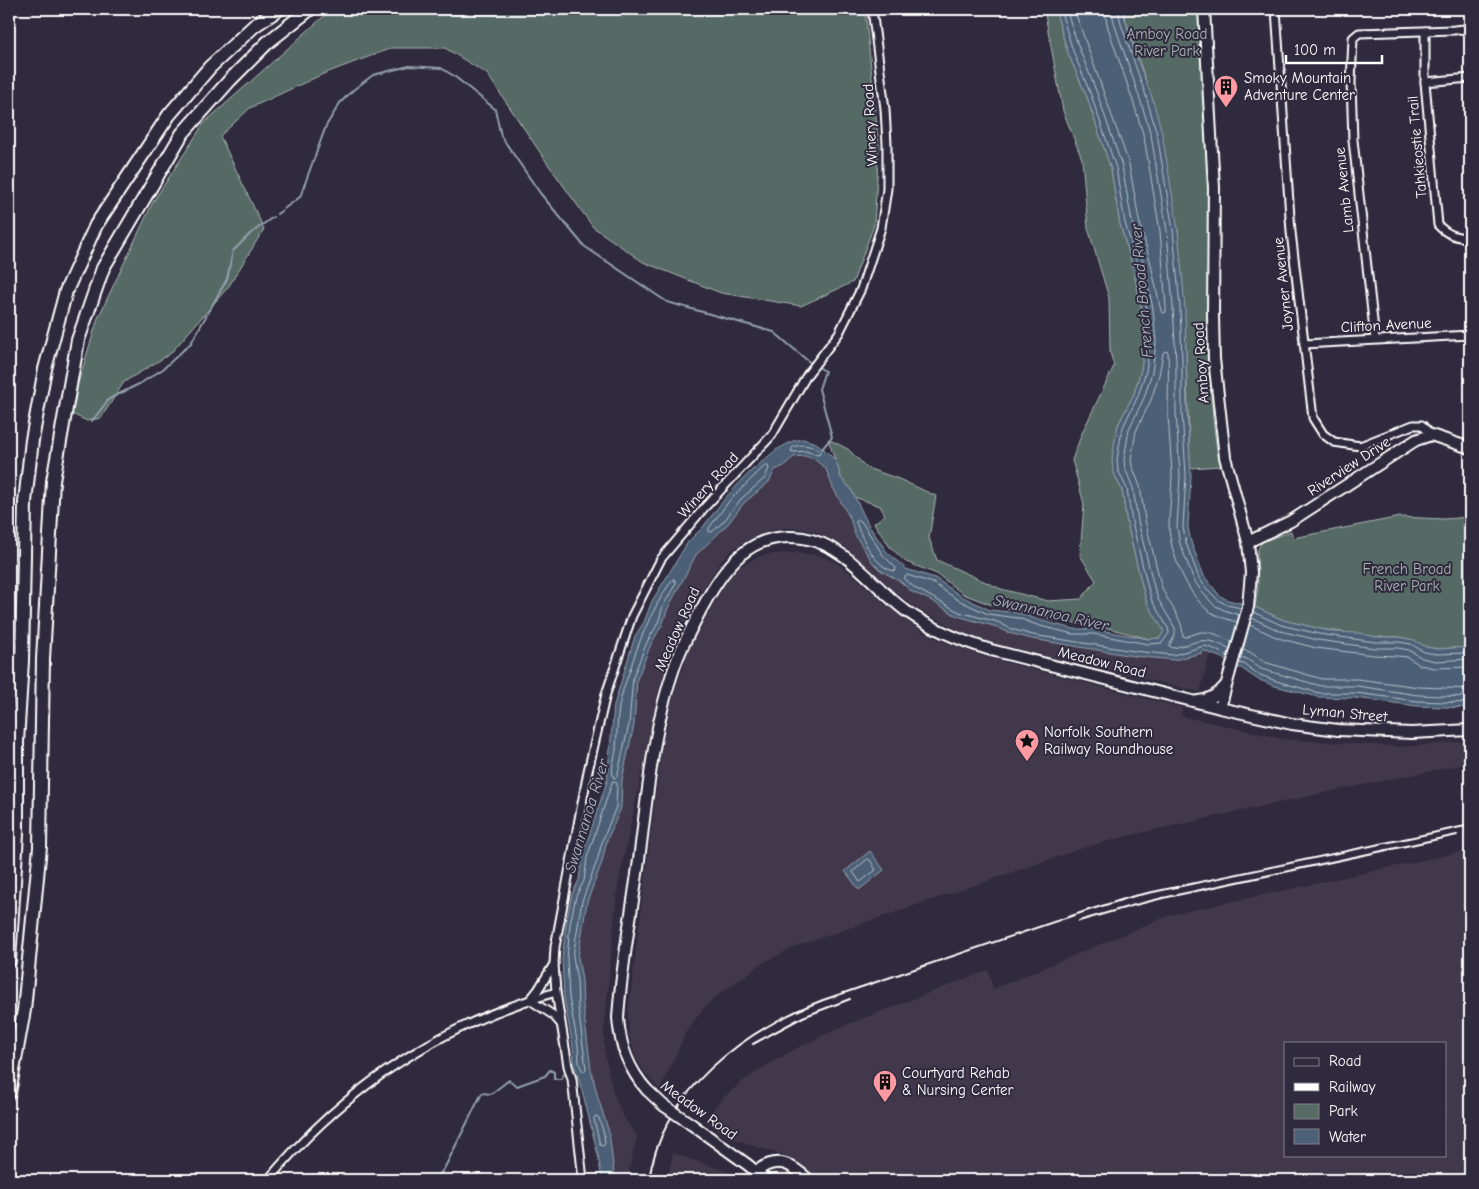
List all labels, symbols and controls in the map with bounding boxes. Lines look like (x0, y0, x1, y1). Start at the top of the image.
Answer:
park label: Amboy Road River Park (1126, 25, 1208, 60)
scale bar (1286, 32, 1383, 64)
text: 100 m (1294, 41, 1336, 59)
place label: Smoky Mountain Adventure Center (1244, 69, 1355, 104)
building icon: Smoky Mountain Adventure Center (1213, 74, 1239, 108)
street label: Winery Road (859, 83, 881, 167)
street label: Tahkieostie Trail (1404, 95, 1430, 199)
street label: Lamb Avenue (1330, 146, 1357, 234)
water label: French Broad River (1127, 223, 1157, 359)
street label: Joyner Avenue (1269, 236, 1297, 332)
street label: Clifton Avenue (1340, 314, 1432, 336)
street label: Amboy Road (1189, 322, 1213, 404)
street label: Riverview Drive (1304, 432, 1394, 499)
street label: Winery Road (674, 448, 742, 522)
park label: French Broad River Park (1362, 560, 1452, 595)
street label: Meadow Road (650, 584, 704, 674)
water label: Swannanoa River (992, 591, 1111, 635)
street label: Meadow Road (1056, 642, 1148, 682)
street label: Lyman Street (1302, 700, 1389, 726)
place label: Norfolk Southern Railway Roundhouse (1044, 723, 1174, 758)
place icon: Norfolk Southern Railway Roundhouse (1014, 728, 1040, 762)
water label: Swannanoa River (561, 757, 613, 875)
legend (1284, 1042, 1446, 1156)
text: Road (1329, 1052, 1361, 1070)
place label: Courtyard Rehab & Nursing Center (902, 1064, 1013, 1099)
building icon: Courtyard Rehab & Nursing Center (872, 1069, 898, 1103)
street label: Meadow Road (657, 1076, 741, 1144)
text: Railway (1329, 1078, 1376, 1096)
text: Park (1329, 1102, 1358, 1120)
text: Water (1329, 1128, 1366, 1146)

